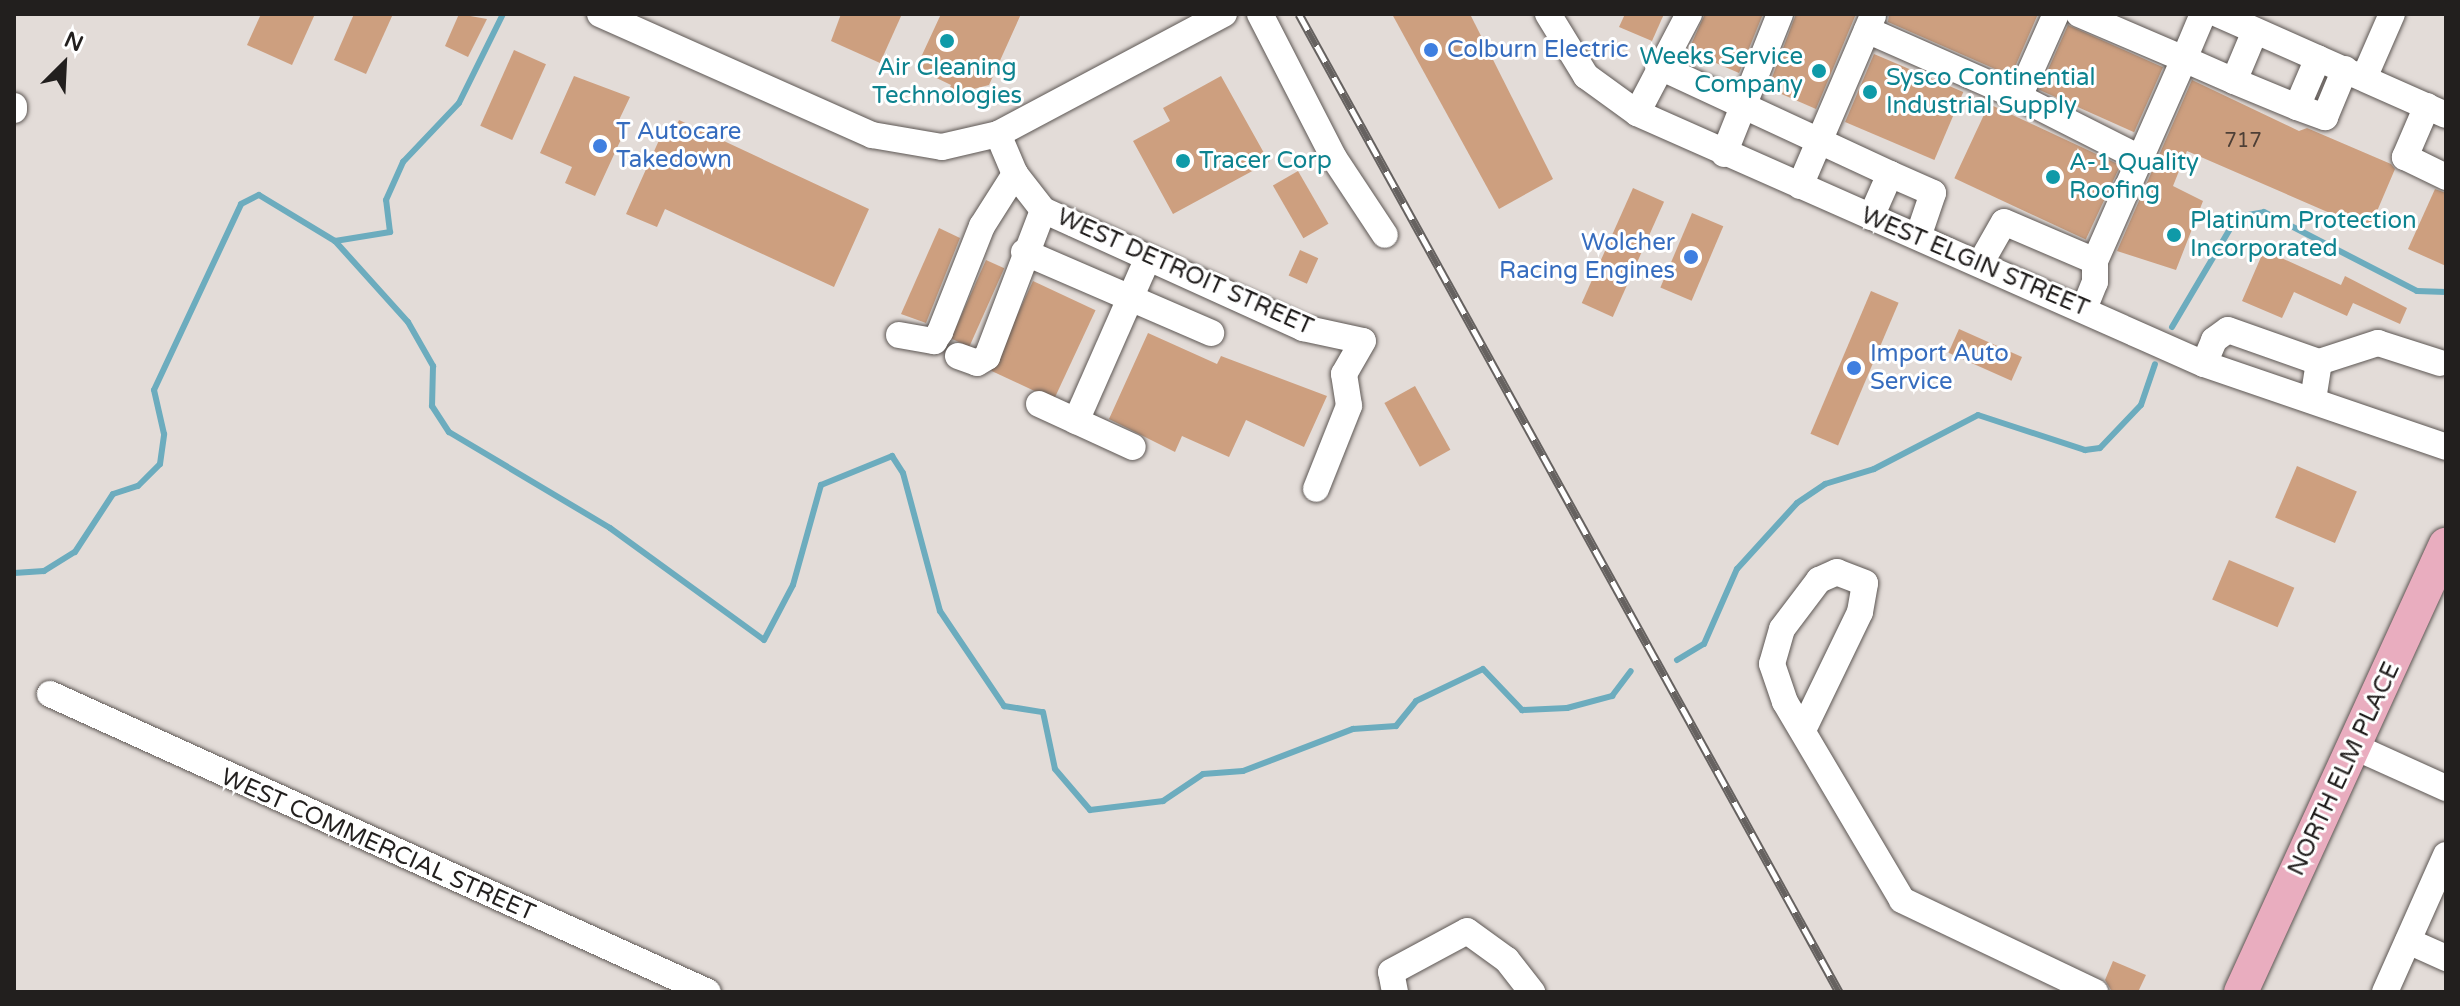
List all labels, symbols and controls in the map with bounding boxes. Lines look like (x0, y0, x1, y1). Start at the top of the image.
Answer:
north arrow (24, 24, 104, 104)
text: N (60, 27, 87, 58)
marker: Air Cleaning Technologies (938, 32, 956, 50)
place label: Colburn Electric (1447, 36, 1628, 64)
marker: Colburn Electric (1422, 41, 1440, 59)
place label: Weeks Service Company (1639, 43, 1803, 99)
place label: Air Cleaning Technologies (872, 54, 1022, 110)
marker: Weeks Service Company (1810, 62, 1828, 80)
place label: Sysco Continential Industrial Supply (1886, 64, 2095, 120)
marker: Sysco Continential Industrial Supply (1861, 83, 1879, 101)
place label: T Autocare Takedown (616, 118, 741, 174)
house number: 717 (2224, 129, 2262, 153)
marker: T Autocare Takedown (591, 137, 609, 155)
place label: Tracer Corp (1199, 147, 1332, 175)
place label: A-1 Quality Roofing (2069, 149, 2199, 205)
marker: Tracer Corp (1174, 152, 1192, 170)
marker: A-1 Quality Roofing (2044, 168, 2062, 186)
street label: WEST ELGIN STREET (1857, 201, 2093, 323)
street label: WEST DETROIT STREET (1052, 202, 1318, 342)
place label: Platinum Protection Incorporated (2190, 207, 2417, 263)
marker: Platinum Protection Incorporated (2165, 226, 2183, 244)
place label: Wolcher Racing Engines (1499, 229, 1675, 285)
marker: Wolcher Racing Engines (1682, 248, 1700, 266)
place label: Import Auto Service (1870, 340, 2009, 396)
marker: Import Auto Service (1845, 359, 1863, 377)
street label: NORTH ELM PLACE (2282, 658, 2406, 880)
street label: WEST COMMERCIAL STREET (216, 762, 540, 928)

